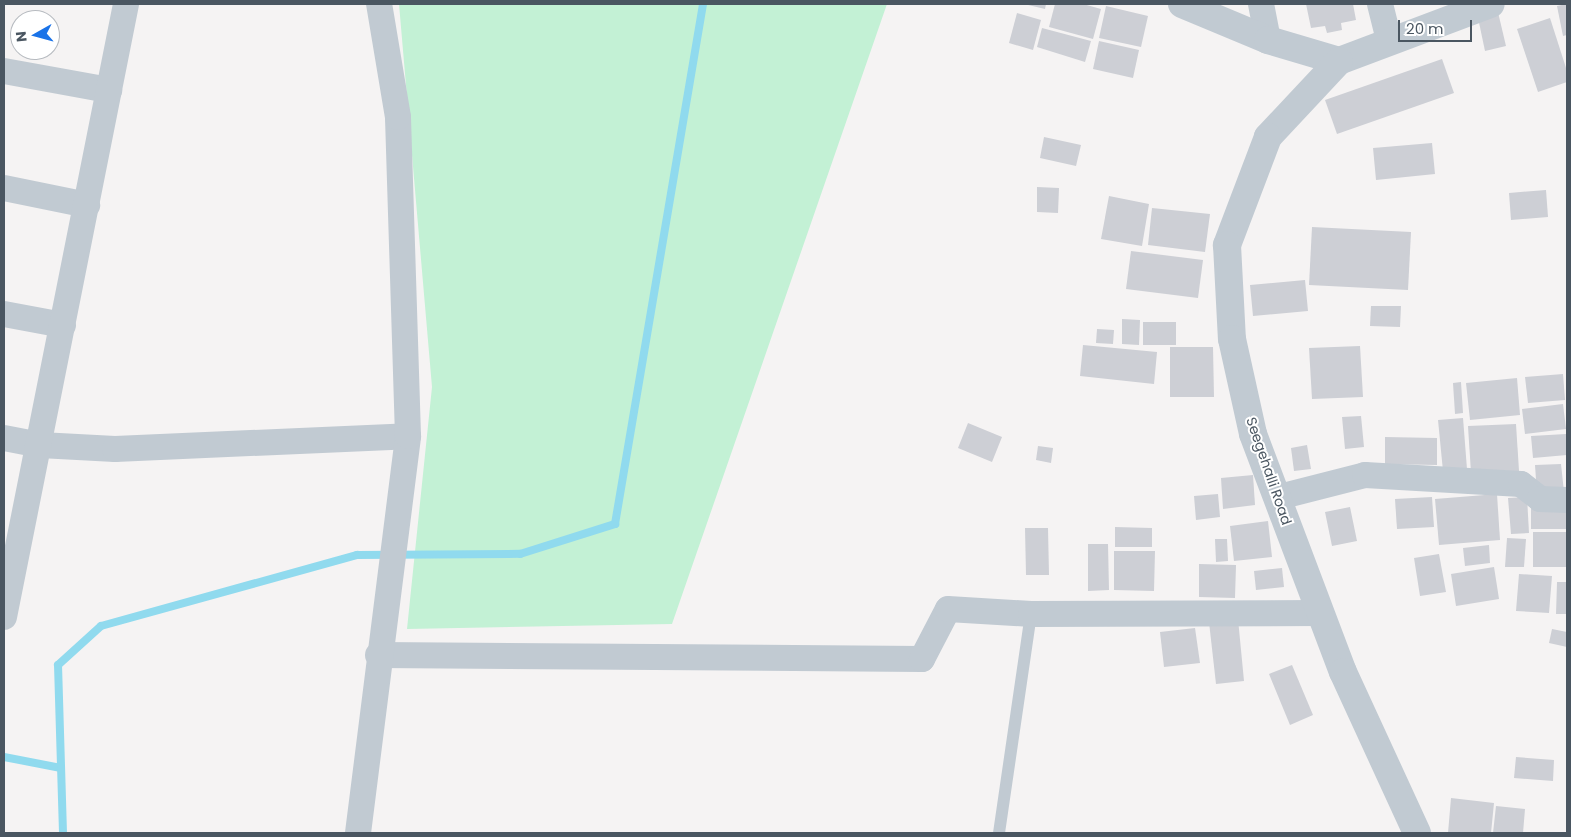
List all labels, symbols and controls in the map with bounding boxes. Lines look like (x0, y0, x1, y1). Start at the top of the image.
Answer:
north arrow (10, 10, 60, 60)
scale bar (1401, 10, 1475, 42)
text: 20 m (1406, 18, 1444, 39)
text: N (11, 30, 32, 43)
street label: Seegehalli Road (1243, 415, 1295, 527)

